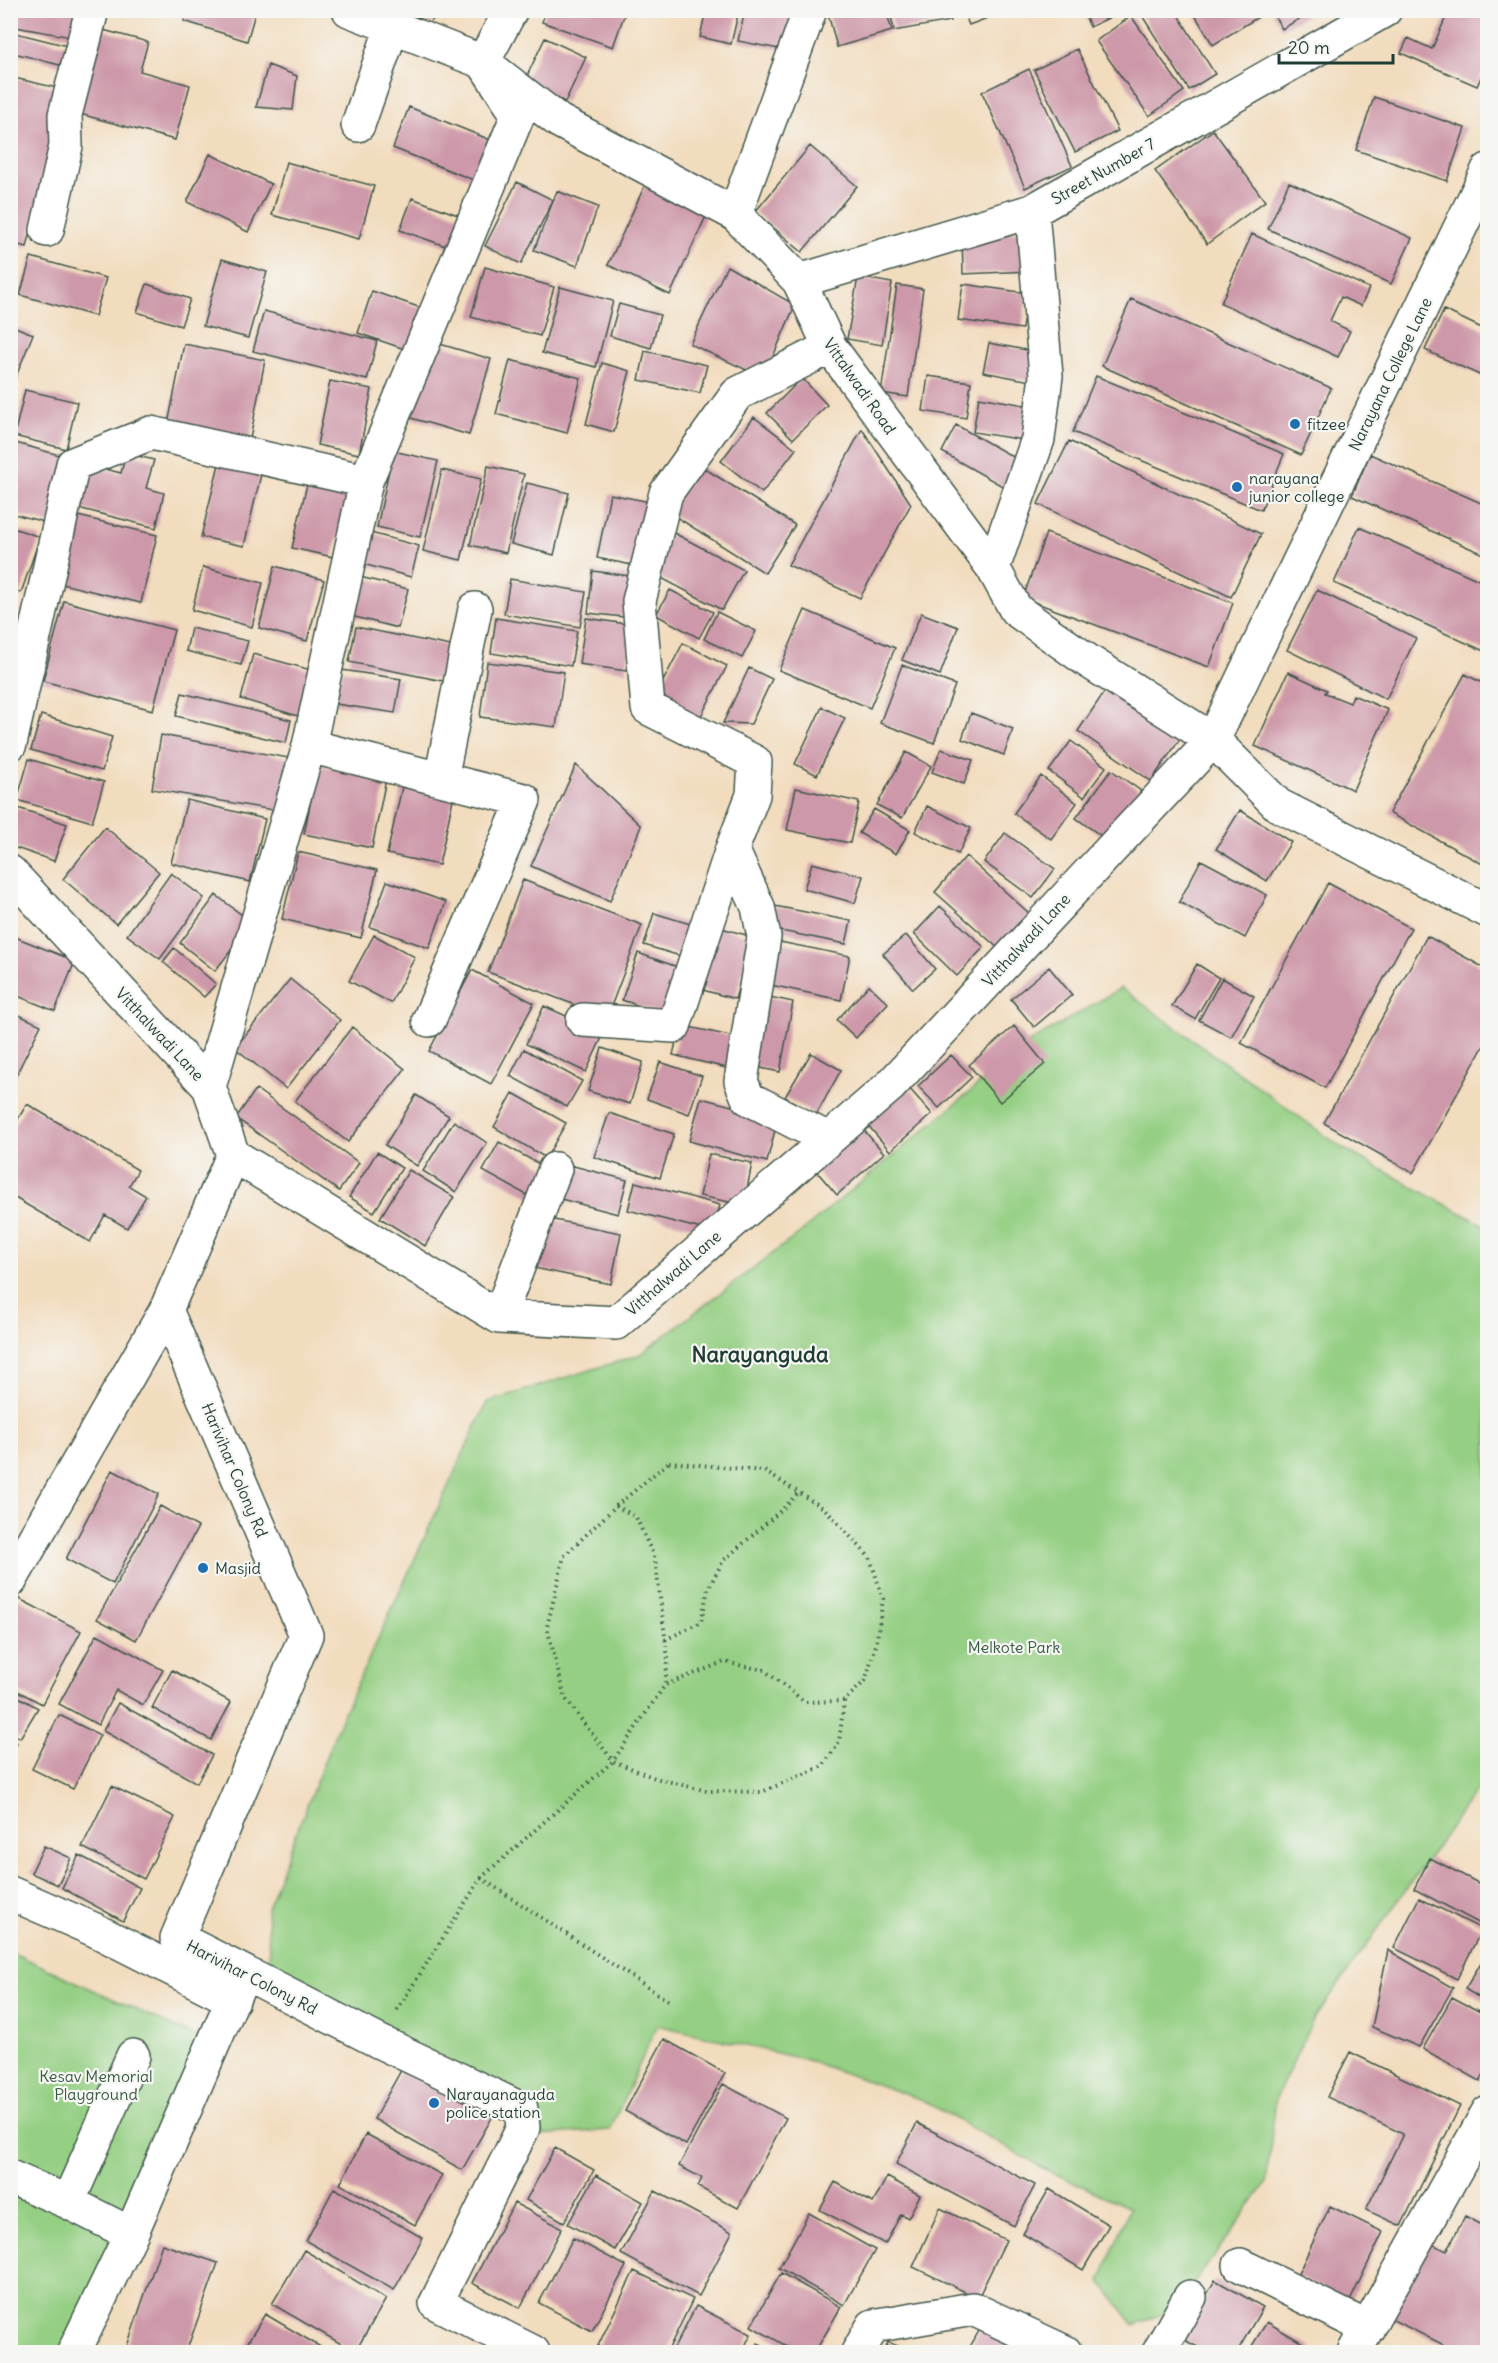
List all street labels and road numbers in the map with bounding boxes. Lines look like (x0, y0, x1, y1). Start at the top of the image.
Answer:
street label: Street Number 7 (1048, 133, 1159, 209)
street label: Narayana College Lane (1344, 294, 1436, 454)
street label: Vittalwadi Road (819, 334, 901, 438)
street label: Vitthalwadi Lane (978, 889, 1074, 991)
street label: Vitthalwadi Lane (112, 983, 208, 1085)
street label: Vitthalwadi Lane (621, 1226, 725, 1320)
street label: Harivihar Colony Rd (198, 1400, 272, 1540)
street label: Harivihar Colony Rd (183, 1935, 321, 2019)

